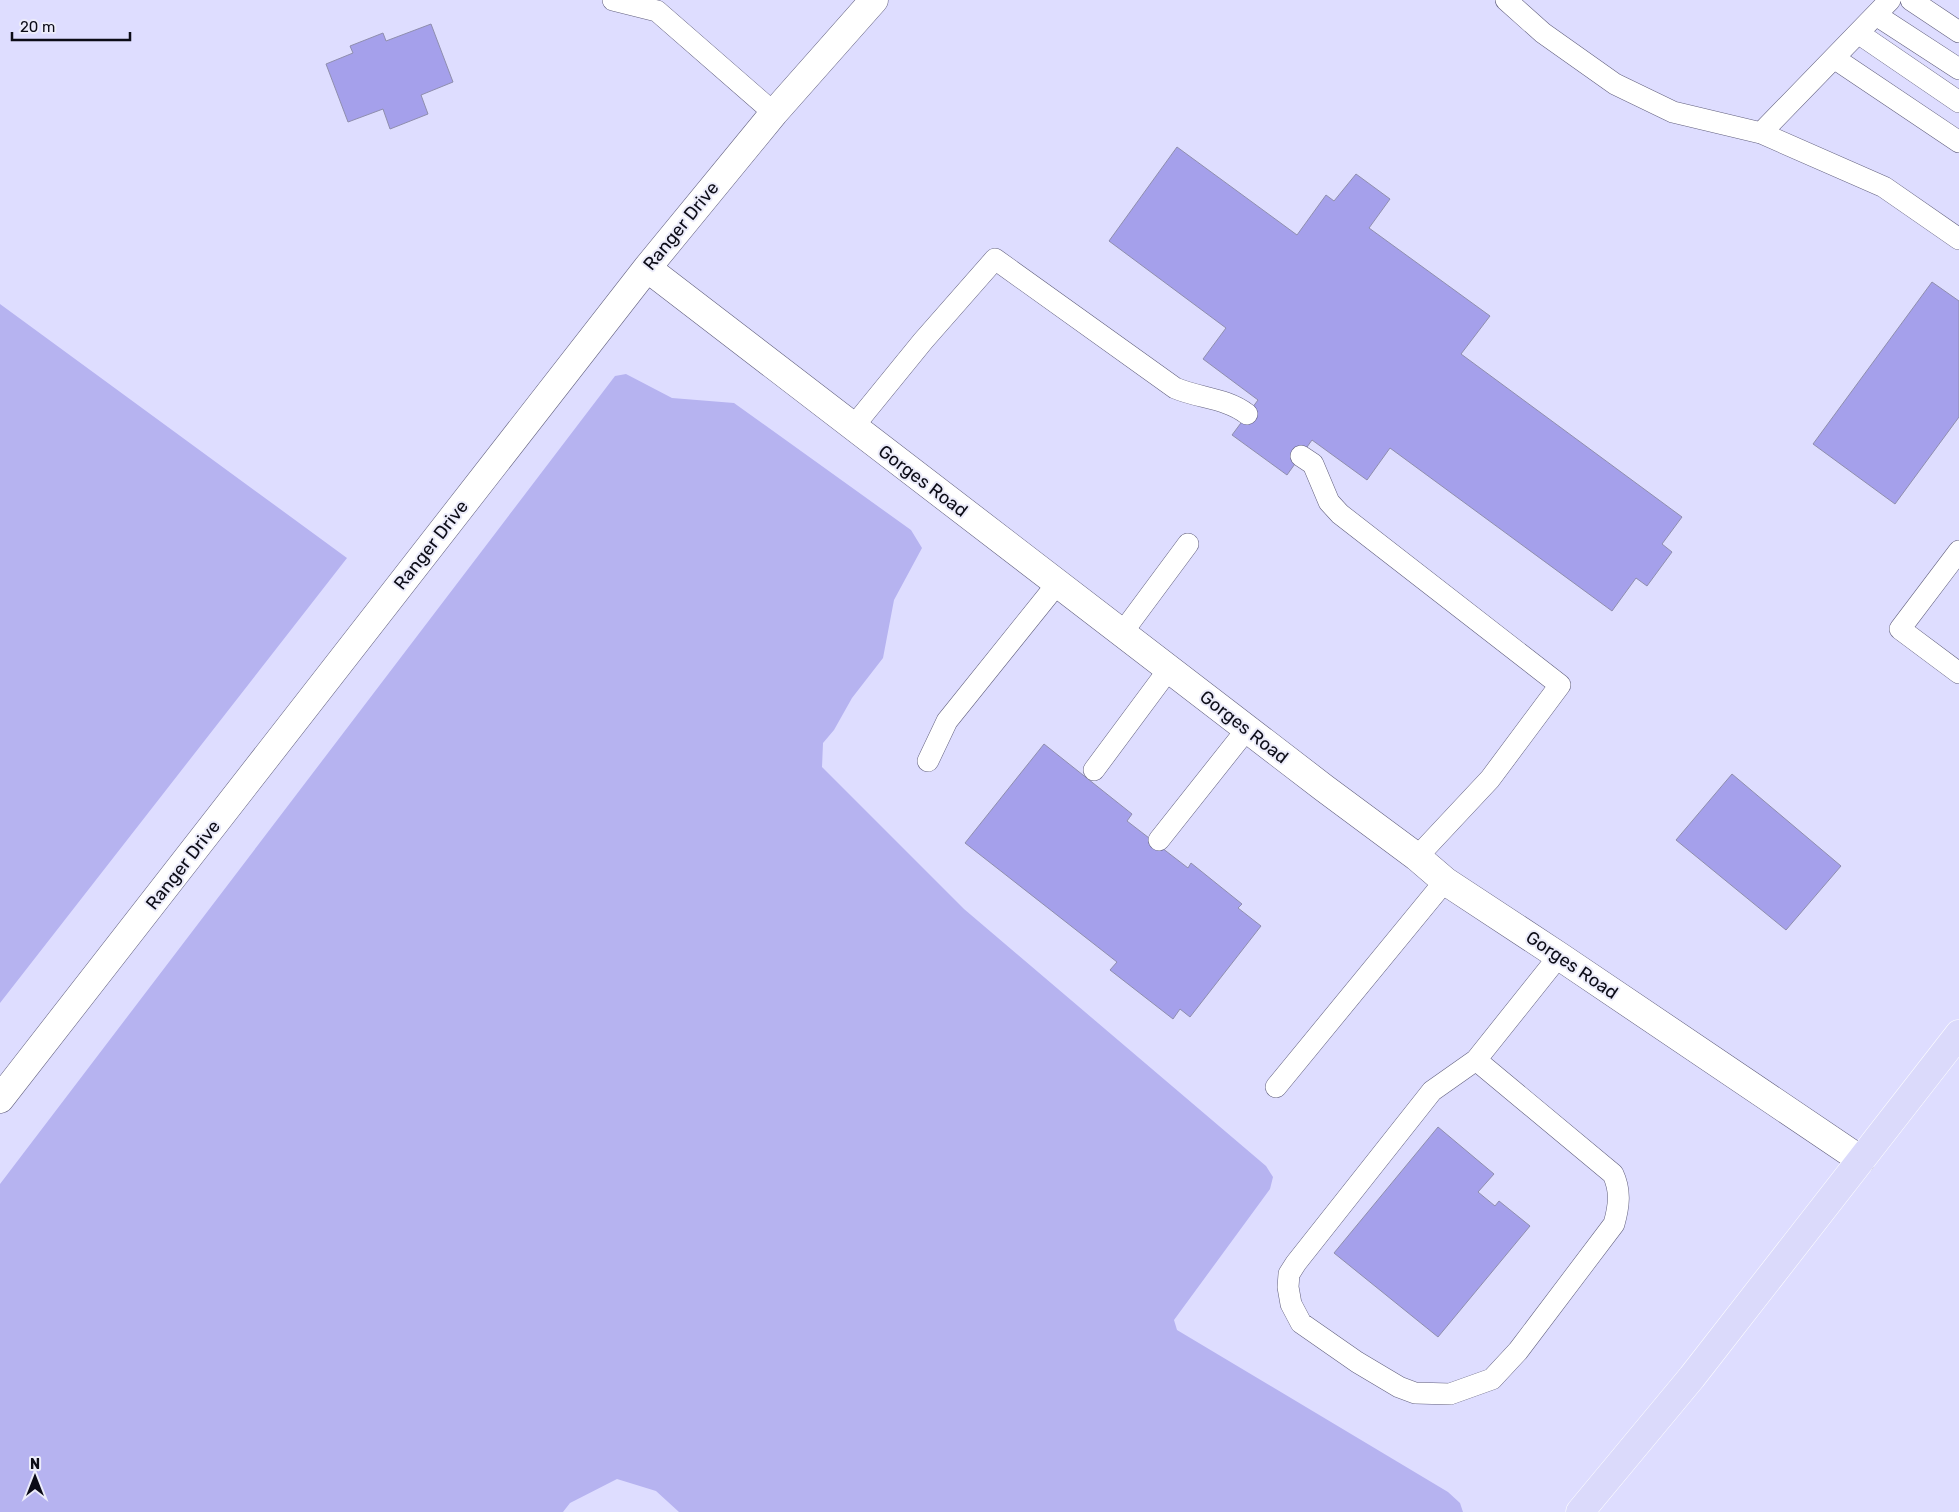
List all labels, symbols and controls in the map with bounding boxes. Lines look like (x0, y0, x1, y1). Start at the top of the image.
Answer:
scale bar (12, 10, 130, 42)
text: 20 m (20, 18, 55, 36)
street label: Ranger Drive (639, 177, 723, 275)
street label: Gorges Road (874, 440, 972, 522)
street label: Ranger Drive (389, 496, 473, 594)
street label: Gorges Road (1195, 686, 1293, 768)
street label: Ranger Drive (141, 816, 225, 914)
street label: Gorges Road (1522, 926, 1622, 1004)
north arrow (10, 1452, 60, 1502)
text: N (30, 1456, 40, 1473)

